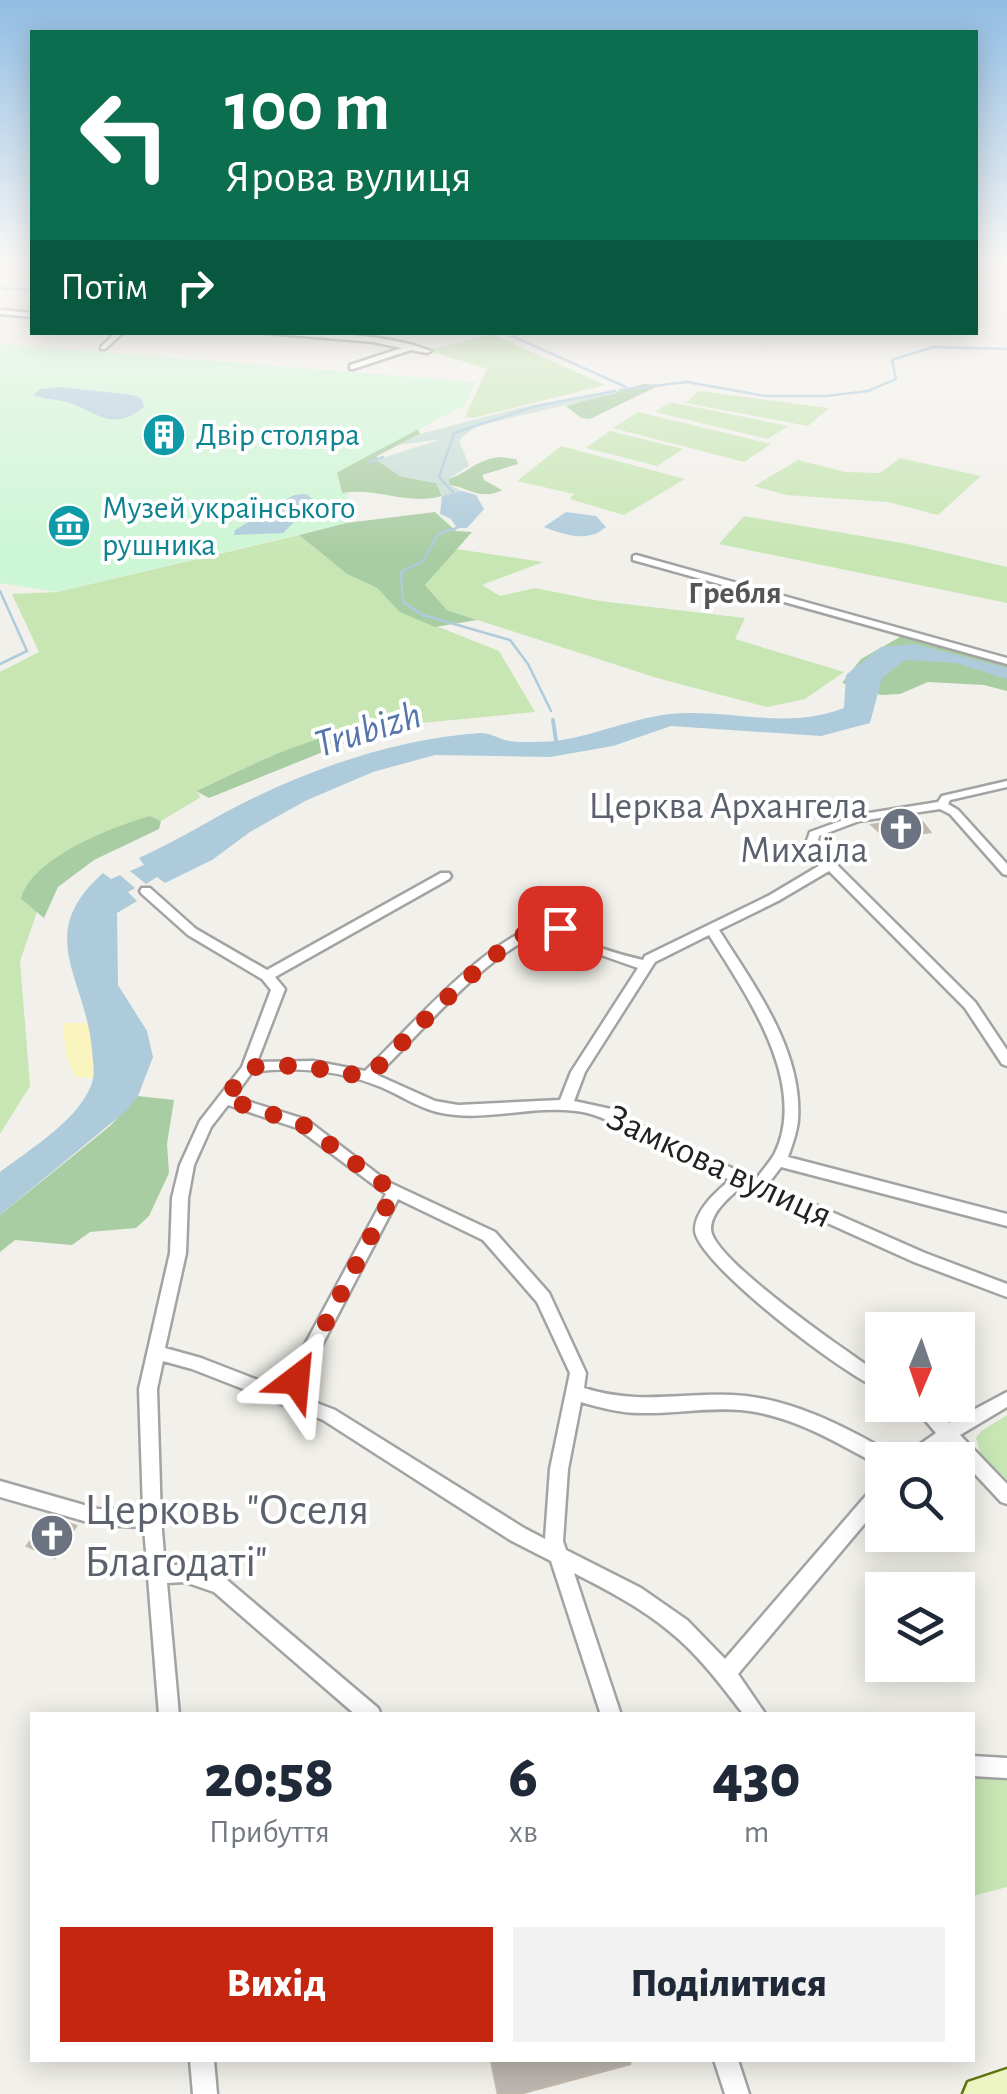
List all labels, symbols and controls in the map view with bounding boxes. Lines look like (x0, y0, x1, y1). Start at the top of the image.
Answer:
icon: left (60, 70, 190, 200)
text: 100 m (225, 73, 390, 143)
text: Ярова вулиця (225, 155, 472, 200)
icon: right (168, 260, 223, 315)
text: Потім (60, 269, 148, 307)
building icon: Двір столяра (141, 412, 187, 458)
place label: Двір столяра (196, 419, 360, 451)
place label: Музей українського рушника (102, 492, 356, 561)
museum icon: Музей українського рушника (46, 503, 92, 549)
district label: Гребля (688, 577, 782, 609)
water label: Trubizh (310, 695, 426, 765)
place label: Церква Архангела Михаїла (588, 788, 868, 870)
church icon: Церква Архангела Михаїла (878, 806, 924, 852)
pin (518, 886, 603, 971)
icon: arrive (533, 901, 588, 956)
street label: Замкова вулиця (601, 1098, 837, 1236)
north arrow (865, 1312, 975, 1422)
map controls (865, 1312, 975, 1682)
position arrow (244, 1328, 348, 1432)
button: search (865, 1442, 975, 1552)
place label: Церковь "Оселя Благодаті" (84, 1488, 369, 1585)
church icon: Церковь "Оселя Благодаті" (29, 1513, 75, 1559)
button: layers (865, 1572, 975, 1682)
text: 20:58 (204, 1748, 334, 1808)
text: 6 (509, 1748, 538, 1808)
text: 430 (712, 1748, 801, 1808)
text: Прибуття (209, 1816, 330, 1848)
text: хв (509, 1816, 538, 1848)
text: m (744, 1816, 769, 1848)
button: Вихід (60, 1927, 493, 2042)
button: Поділитися (513, 1927, 945, 2042)

